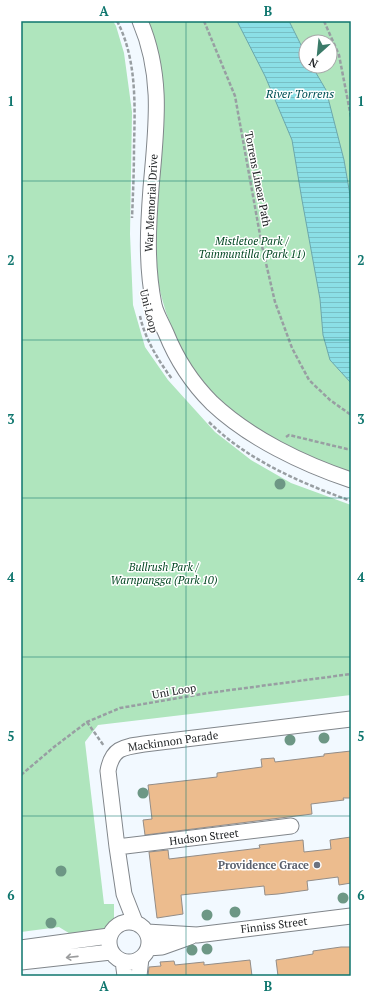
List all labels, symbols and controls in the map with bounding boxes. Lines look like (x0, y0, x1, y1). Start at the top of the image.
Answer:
text: A (99, 2, 109, 20)
text: B (264, 2, 272, 20)
north arrow (298, 34, 338, 74)
text: N (306, 54, 320, 71)
water label: River Torrens (265, 86, 334, 101)
text: 1 (7, 92, 15, 110)
text: 1 (357, 92, 365, 110)
street label: Torrens Linear Path (242, 130, 274, 228)
street label: War Memorial Drive (141, 153, 161, 252)
park label: Mistletoe Park / Tainmuntilla (Park 11) (198, 234, 306, 261)
text: 2 (7, 251, 15, 269)
text: 2 (357, 251, 365, 269)
street label: Uni Loop (137, 288, 161, 334)
text: 3 (7, 410, 15, 428)
text: 3 (357, 410, 365, 428)
park label: Bullrush Park / Warnpangga (Park 10) (111, 560, 218, 587)
text: 4 (7, 568, 15, 586)
text: 4 (357, 568, 365, 586)
street label: Uni Loop (151, 680, 197, 702)
text: 5 (7, 727, 15, 745)
text: 5 (357, 727, 365, 745)
street label: Mackinnon Parade (127, 728, 220, 754)
street label: Hudson Street (168, 826, 240, 848)
place label: Providence Grace (218, 858, 309, 872)
marker: Providence Grace (312, 860, 322, 870)
text: 6 (7, 886, 15, 904)
text: 6 (357, 886, 365, 904)
street label: Finniss Street (240, 914, 308, 936)
one-way arrow (66, 953, 79, 960)
text: A (99, 977, 109, 995)
text: B (264, 977, 272, 995)

